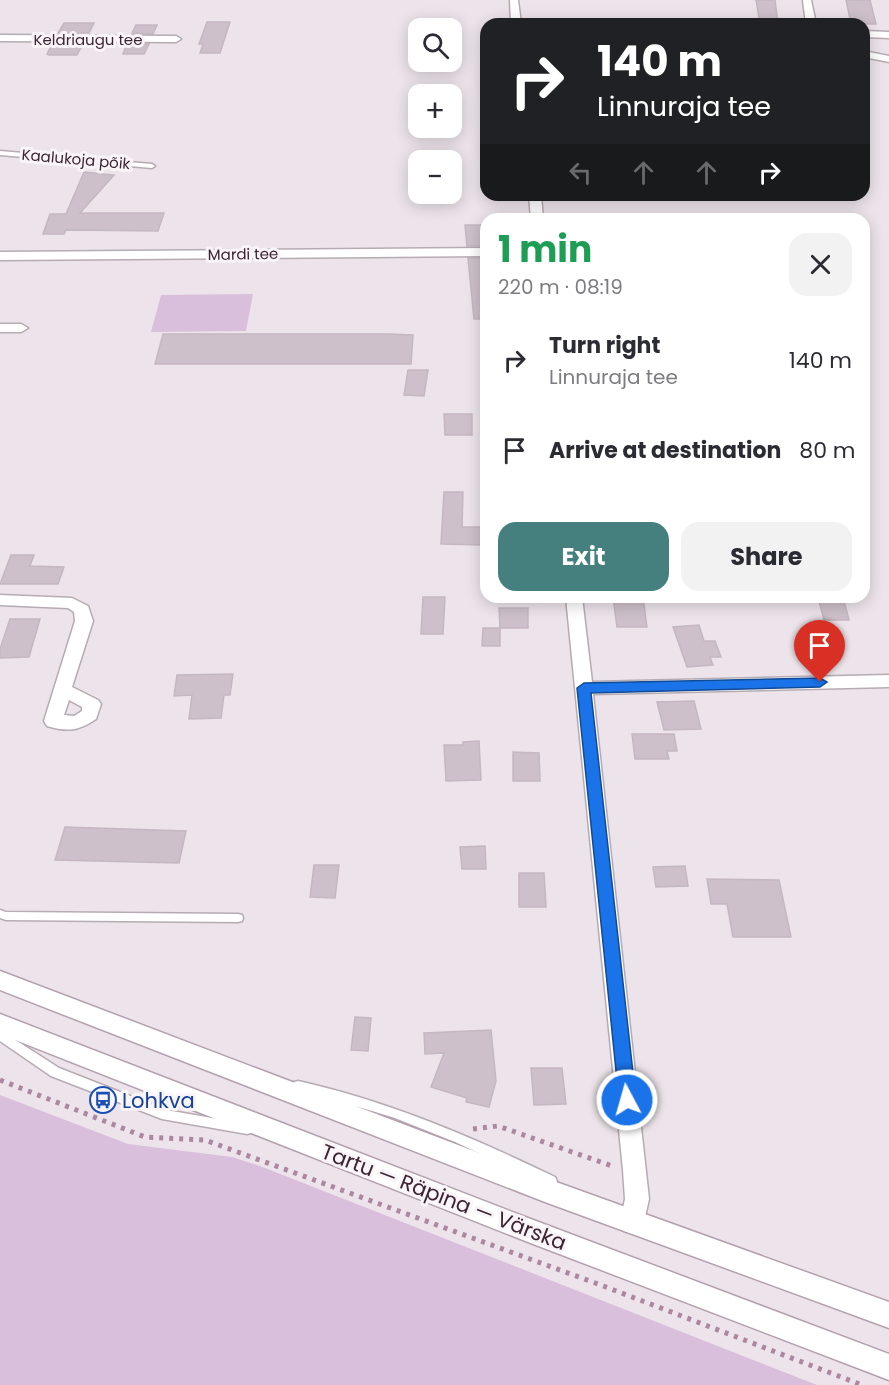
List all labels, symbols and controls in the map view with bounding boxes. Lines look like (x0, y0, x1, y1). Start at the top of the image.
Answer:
map controls (408, 18, 462, 204)
button: search (408, 18, 462, 72)
street label: Keldriaugu tee (34, 29, 142, 50)
text: 140 m (597, 32, 722, 91)
icon: right (498, 42, 576, 120)
button: + (408, 84, 462, 138)
text: Linnuraja tee (597, 88, 771, 125)
street label: Kaalukoja põik (21, 144, 131, 174)
button: − (408, 150, 462, 204)
icon: left (564, 156, 597, 189)
icon: ahead (627, 156, 660, 189)
icon: ahead (690, 156, 723, 189)
icon: right (753, 156, 786, 189)
text: 1 min (498, 224, 592, 275)
button: close (789, 233, 852, 296)
street label: Mardi tee (208, 243, 278, 265)
text: 220 m · 08:19 (498, 273, 623, 301)
text: Turn right (549, 330, 660, 361)
icon: right (498, 344, 531, 377)
text: 140 m (789, 345, 852, 376)
text: Linnuraja tee (549, 363, 678, 391)
icon: arrive (498, 434, 531, 467)
text: Arrive at destination (549, 435, 781, 466)
text: 80 m (799, 435, 856, 466)
button: Exit (498, 522, 669, 591)
button: Share (681, 522, 852, 591)
pin (794, 620, 845, 682)
icon: arrive (803, 629, 836, 662)
position arrow (595, 1068, 659, 1132)
bus stop icon: Lohkva (88, 1085, 118, 1115)
place label: Lohkva (122, 1086, 195, 1115)
street label: Tartu — Räpina — Värska (317, 1137, 571, 1257)

